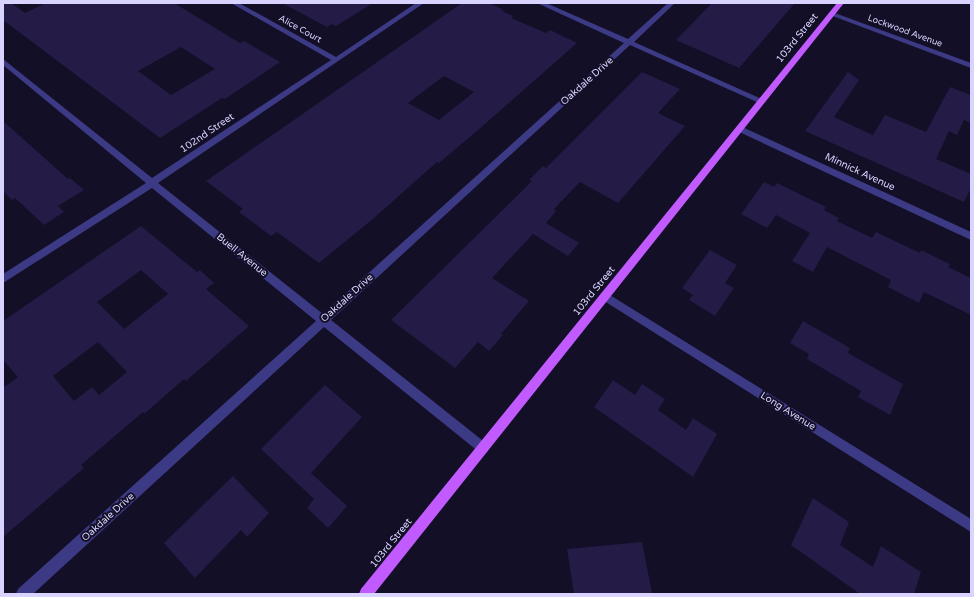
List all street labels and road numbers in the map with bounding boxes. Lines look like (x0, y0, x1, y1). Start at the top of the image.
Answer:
street label: 103rd Street (773, 11, 821, 65)
street label: Lockwood Avenue (866, 12, 944, 50)
street label: Alice Court (277, 13, 324, 46)
street label: Oakdale Drive (558, 54, 616, 108)
street label: 102nd Street (178, 110, 236, 155)
street label: Minnick Avenue (823, 151, 897, 194)
street label: Buell Avenue (214, 231, 270, 279)
street label: 103rd Street (570, 264, 618, 318)
street label: Oakdale Drive (318, 271, 376, 325)
street label: Long Avenue (758, 389, 818, 433)
street label: Oakdale Drive (79, 490, 137, 544)
street label: 103rd Street (367, 516, 415, 570)

